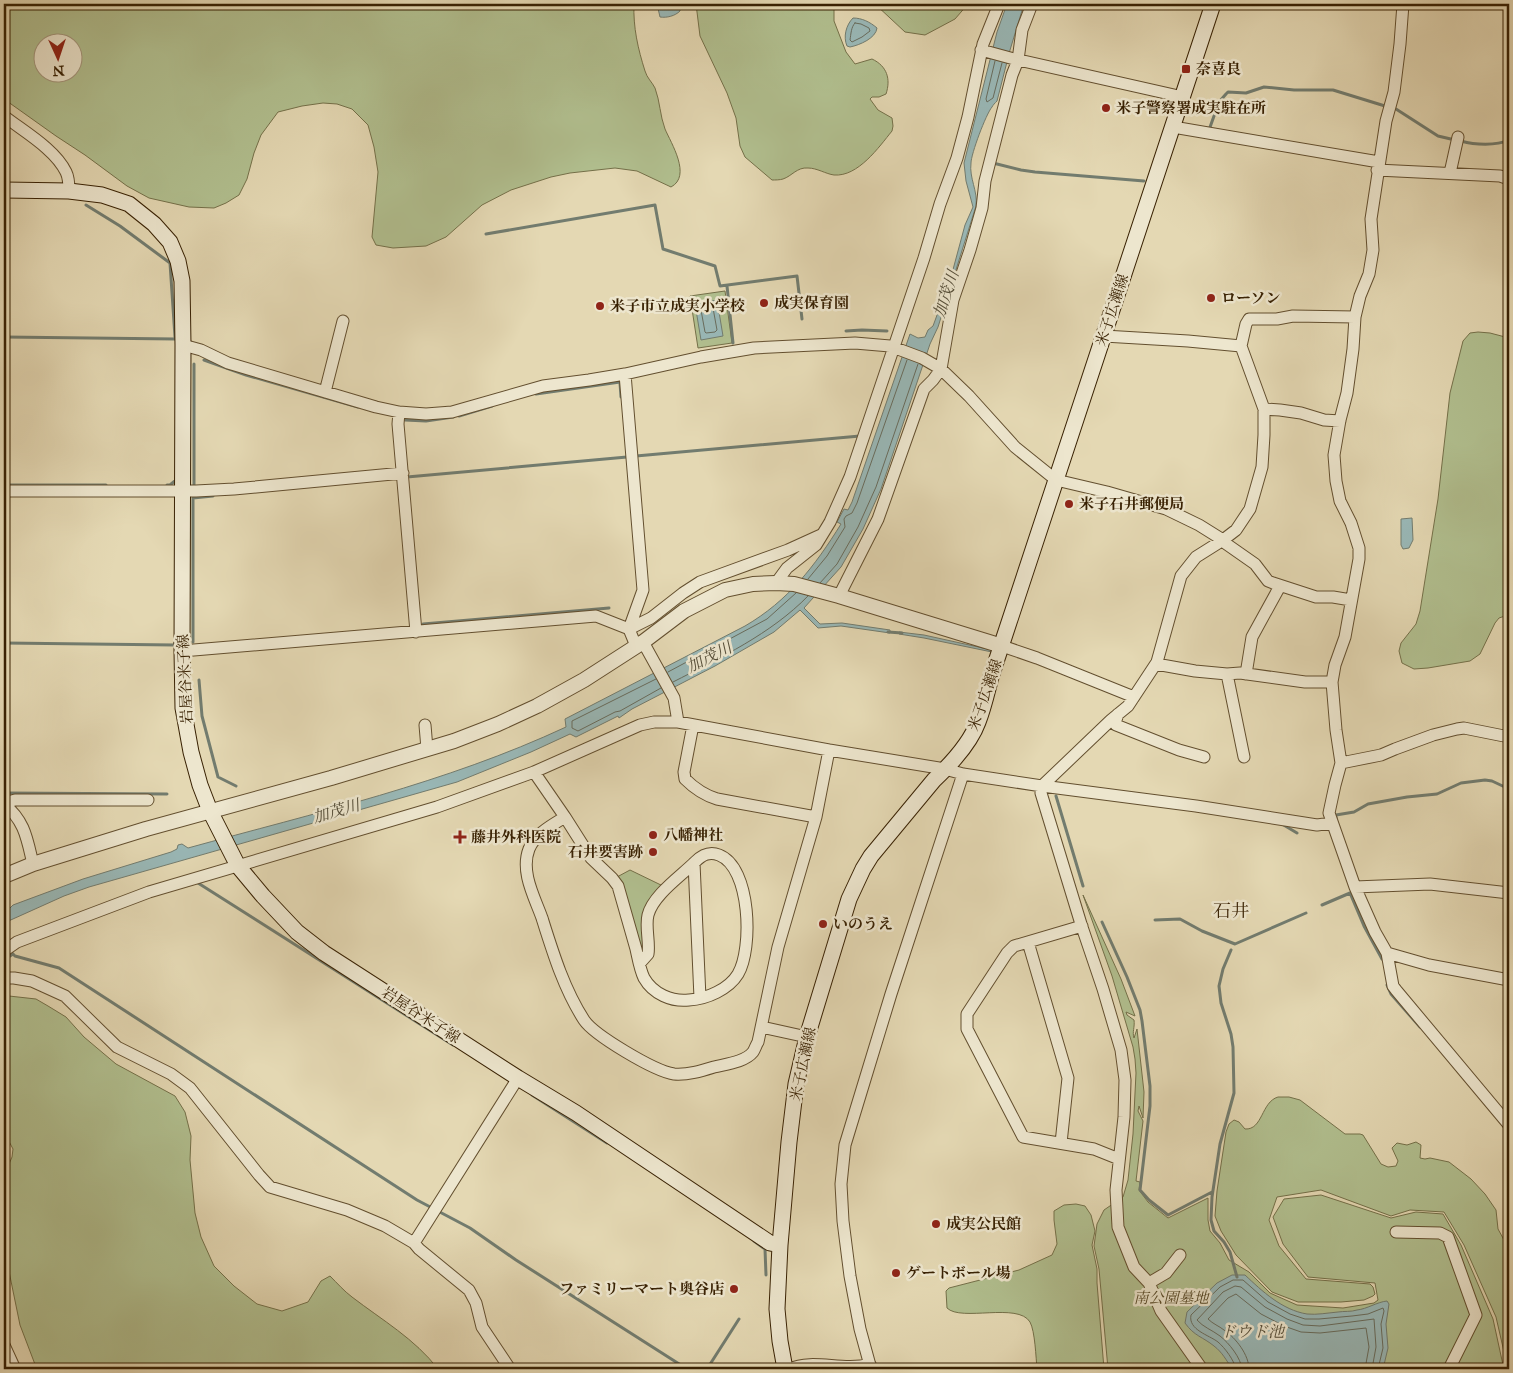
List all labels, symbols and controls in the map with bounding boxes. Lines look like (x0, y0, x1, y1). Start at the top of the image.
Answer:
north arrow (32, 32, 82, 82)
place label: 奈喜良 (1196, 60, 1241, 78)
text: N (52, 62, 65, 79)
marker: 奈喜良 (1180, 63, 1192, 75)
place label: 米子警察署成実駐在所 (1116, 99, 1266, 117)
marker: 米子警察署成実駐在所 (1100, 102, 1112, 114)
water label: 加茂川 (930, 266, 963, 320)
street label: 米子広瀬線 (1092, 272, 1132, 348)
place label: ローソン (1221, 289, 1280, 307)
marker: ローソン (1205, 292, 1217, 304)
place label: 成実保育園 (774, 294, 849, 312)
place label: 米子市立成実小学校 (610, 297, 745, 315)
marker: 成実保育園 (758, 297, 770, 309)
marker: 米子市立成実小学校 (594, 300, 606, 312)
place label: 米子石井郵便局 (1079, 495, 1184, 513)
marker: 米子石井郵便局 (1063, 498, 1075, 510)
street label: 岩屋谷米子線 (174, 634, 196, 724)
water label: 加茂川 (683, 637, 736, 676)
street label: 米子広瀬線 (964, 657, 1006, 733)
water label: 加茂川 (310, 795, 364, 827)
place label: 八幡神社 (663, 826, 723, 844)
place label: 藤井外科医院 (471, 828, 561, 846)
marker: 八幡神社 (647, 829, 659, 841)
marker: 藤井外科医院 (453, 830, 467, 844)
place label: 石井要害跡 (568, 843, 643, 861)
marker: 石井要害跡 (647, 846, 659, 858)
district label: 石井 (1213, 900, 1249, 922)
place label: いのうえ (833, 915, 893, 933)
marker: いのうえ (817, 918, 829, 930)
street label: 岩屋谷米子線 (378, 983, 464, 1047)
street label: 米子広瀬線 (786, 1025, 820, 1103)
place label: 成実公民館 (946, 1215, 1021, 1233)
marker: 成実公民館 (930, 1218, 942, 1230)
place label: ゲートボール場 (906, 1264, 1011, 1282)
marker: ゲートボール場 (890, 1267, 902, 1279)
place label: ファミリーマート奥谷店 (559, 1280, 724, 1298)
marker: ファミリーマート奥谷店 (728, 1283, 740, 1295)
park label: 南公園墓地 (1133, 1289, 1210, 1307)
water label: ドウド池 (1220, 1322, 1286, 1341)

